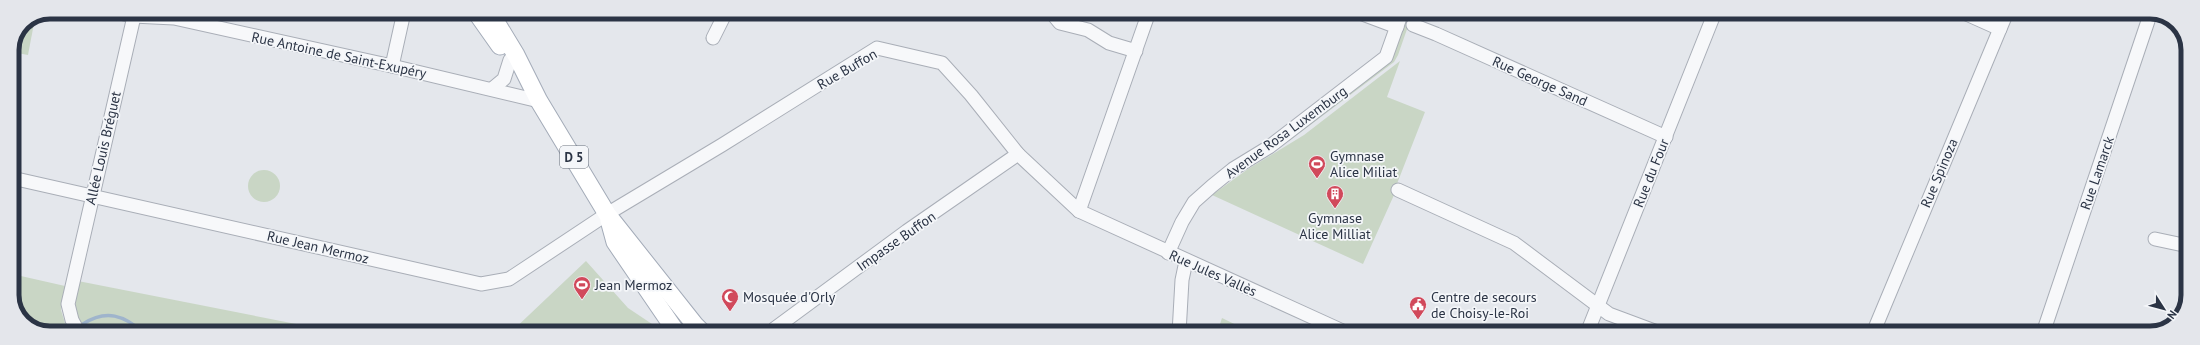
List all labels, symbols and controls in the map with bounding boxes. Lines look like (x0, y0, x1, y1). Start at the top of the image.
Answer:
street label: Rue Antoine de Saint-Exupéry (250, 28, 428, 82)
street label: Rue Buffon (814, 45, 880, 93)
street label: Rue George Sand (1490, 52, 1590, 110)
street label: Avenue Rosa Luxemburg (1221, 82, 1351, 182)
street label: Allée Louis Bréguet (81, 89, 125, 206)
street label: Rue Lamarck (2076, 134, 2118, 212)
street label: Rue du Four (1629, 136, 1673, 210)
street label: Rue Spinoza (1916, 136, 1962, 210)
road number: D 5 (560, 146, 588, 168)
place label: Gymnase Alice Miliat (1330, 147, 1397, 181)
sports icon: Gymnase Alice Miliat (1307, 154, 1327, 179)
building icon: Gymnase Alice Milliat (1325, 184, 1345, 209)
street label: Impasse Buffon (853, 207, 939, 275)
place label: Gymnase Alice Milliat (1299, 209, 1371, 243)
street label: Rue Jean Mermoz (265, 227, 371, 267)
street label: Rue Jules Vallès (1166, 246, 1260, 300)
sports icon: Jean Mermoz (572, 275, 592, 300)
place label: Jean Mermoz (594, 276, 672, 294)
mosque icon: Mosquée d'Orly (720, 287, 740, 312)
place label: Mosquée d'Orly (743, 288, 836, 306)
place label: Centre de secours de Choisy-le-Roi (1431, 288, 1537, 322)
north arrow (2144, 289, 2184, 329)
public building icon: Centre de secours de Choisy-le-Roi (1408, 295, 1428, 320)
text: N (2164, 308, 2180, 322)

